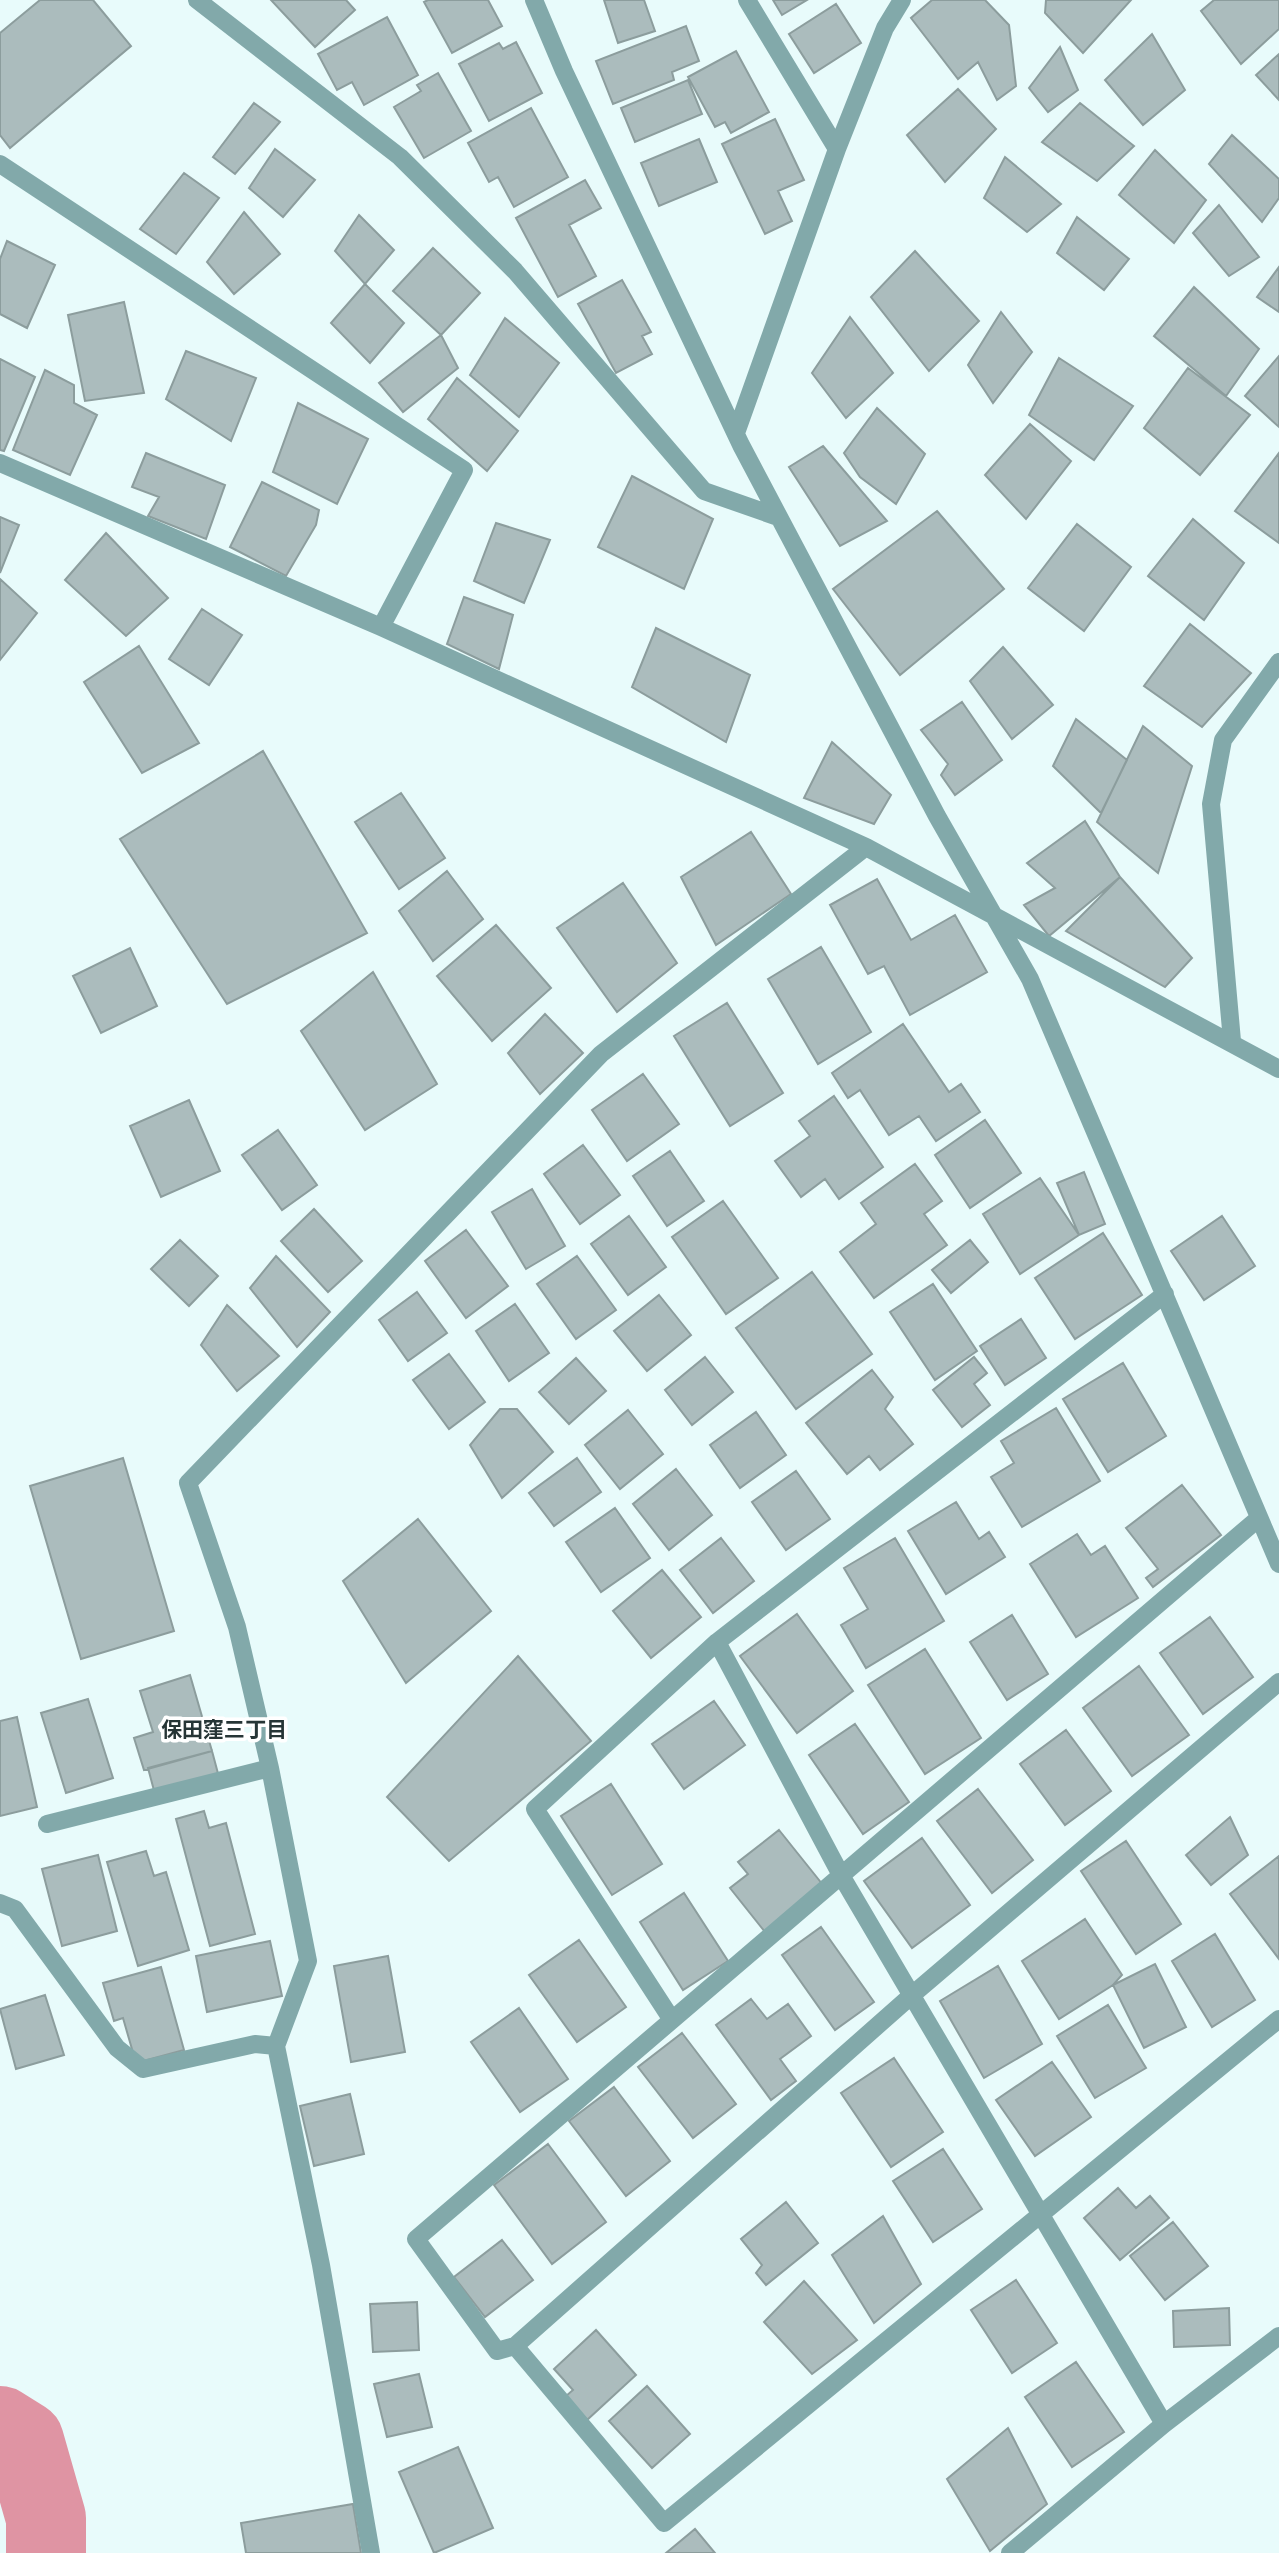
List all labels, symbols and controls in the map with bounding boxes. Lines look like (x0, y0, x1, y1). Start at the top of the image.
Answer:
district label: 保田窪三丁目 (161, 1718, 287, 1742)

